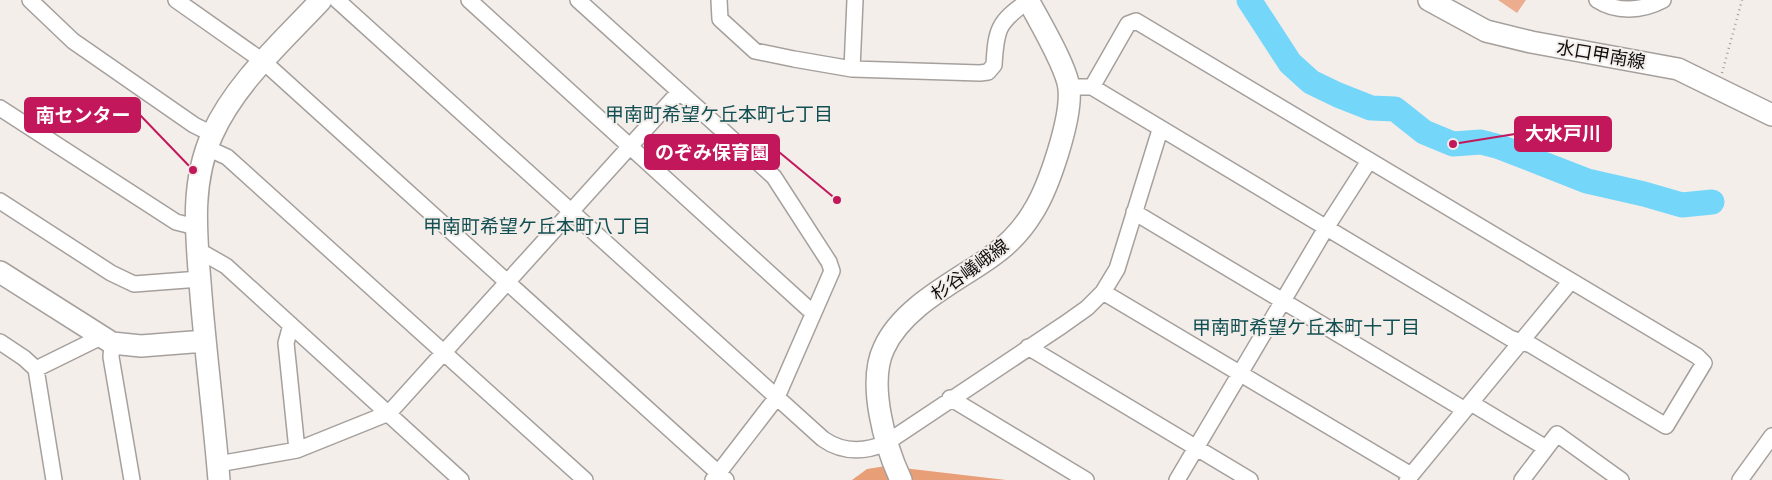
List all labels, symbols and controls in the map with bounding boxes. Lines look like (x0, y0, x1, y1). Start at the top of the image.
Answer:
street label: 水口甲南線 (1555, 36, 1647, 74)
callout: 南センター (25, 98, 140, 132)
district label: 甲南町希望ケ丘本町七丁目 (605, 103, 833, 126)
text: 南センター (35, 104, 131, 127)
callout: 大水戸川 (1515, 117, 1611, 151)
text: 大水戸川 (1525, 122, 1601, 145)
callout: のぞみ保育園 (645, 135, 779, 169)
text: のぞみ保育園 (655, 141, 769, 164)
district label: 甲南町希望ケ丘本町八丁目 (423, 215, 651, 238)
street label: 杉谷嶬峨線 (927, 235, 1013, 305)
district label: 甲南町希望ケ丘本町十丁目 (1192, 316, 1420, 339)

